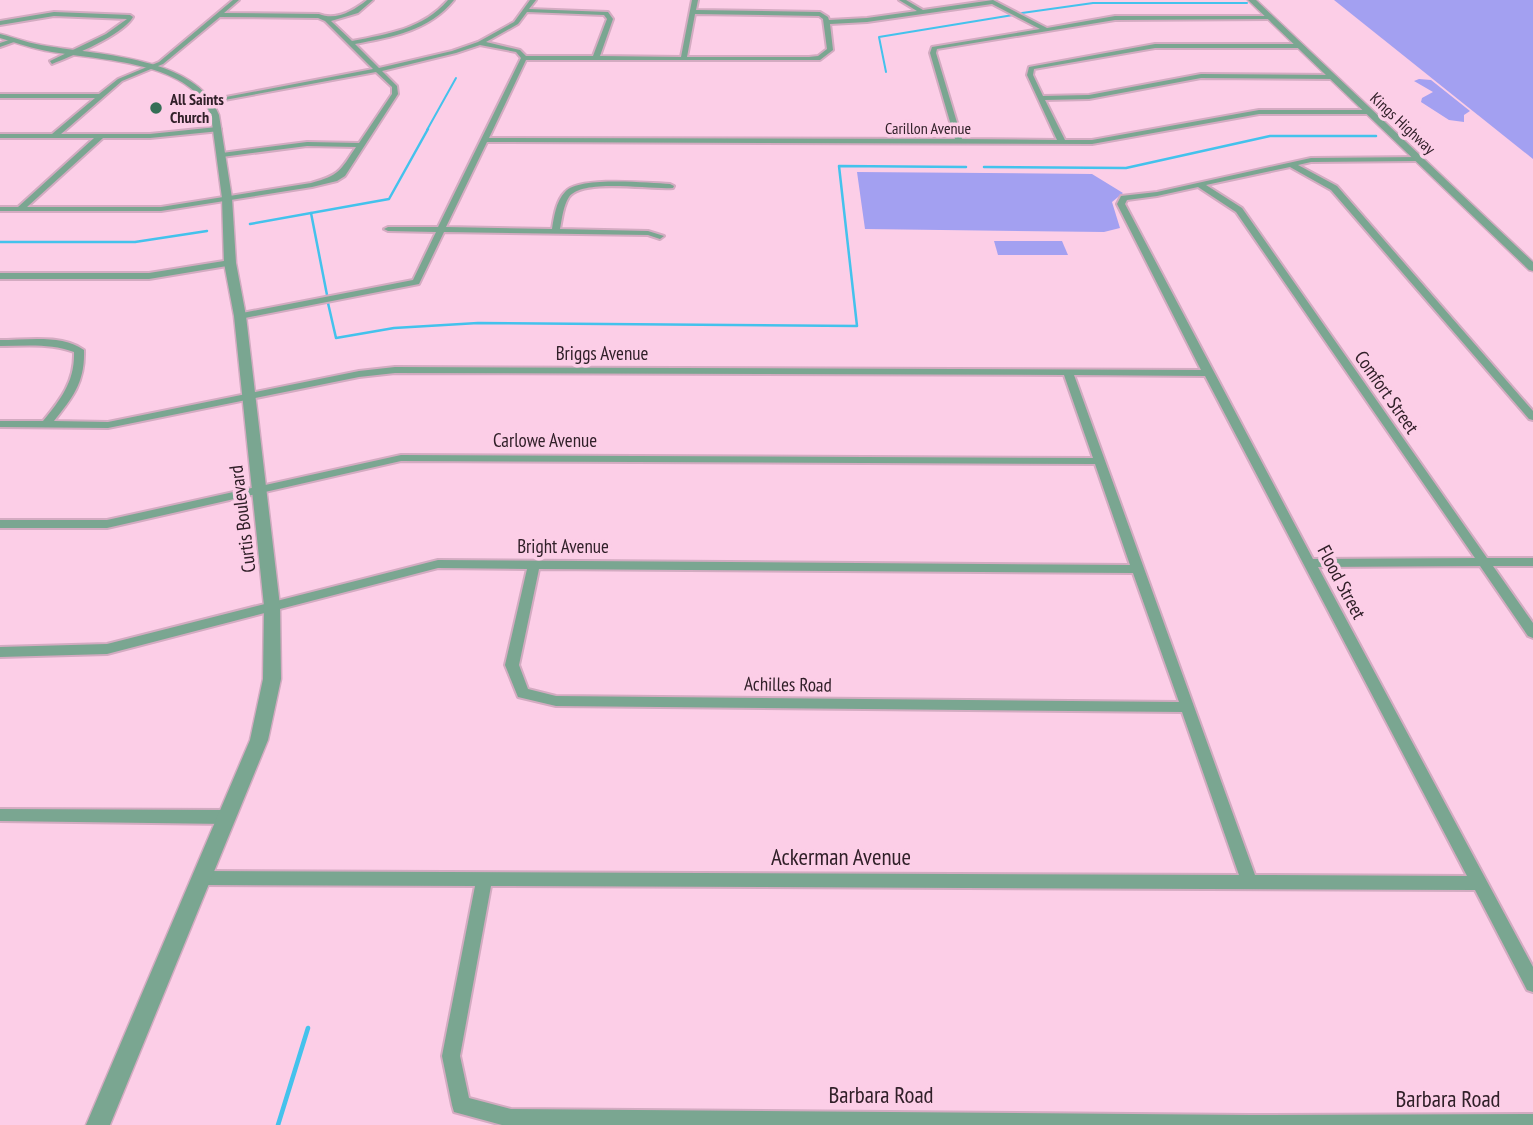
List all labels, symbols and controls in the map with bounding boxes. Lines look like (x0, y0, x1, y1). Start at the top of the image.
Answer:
street label: Kings Highway (1366, 88, 1440, 158)
place label: All Saints Church (169, 89, 224, 127)
marker: All Saints Church (148, 100, 164, 116)
street label: Carillon Avenue (885, 118, 971, 138)
street label: Briggs Avenue (556, 341, 648, 365)
street label: Comfort Street (1350, 346, 1425, 439)
street label: Carlowe Avenue (493, 428, 597, 452)
street label: Curtis Boulevard (224, 464, 260, 574)
street label: Bright Avenue (517, 534, 609, 558)
street label: Flood Street (1313, 541, 1372, 624)
street label: Achilles Road (744, 671, 832, 697)
street label: Ackerman Avenue (771, 842, 911, 871)
street label: Barbara Road (828, 1080, 934, 1109)
street label: Barbara Road (1395, 1084, 1501, 1113)

